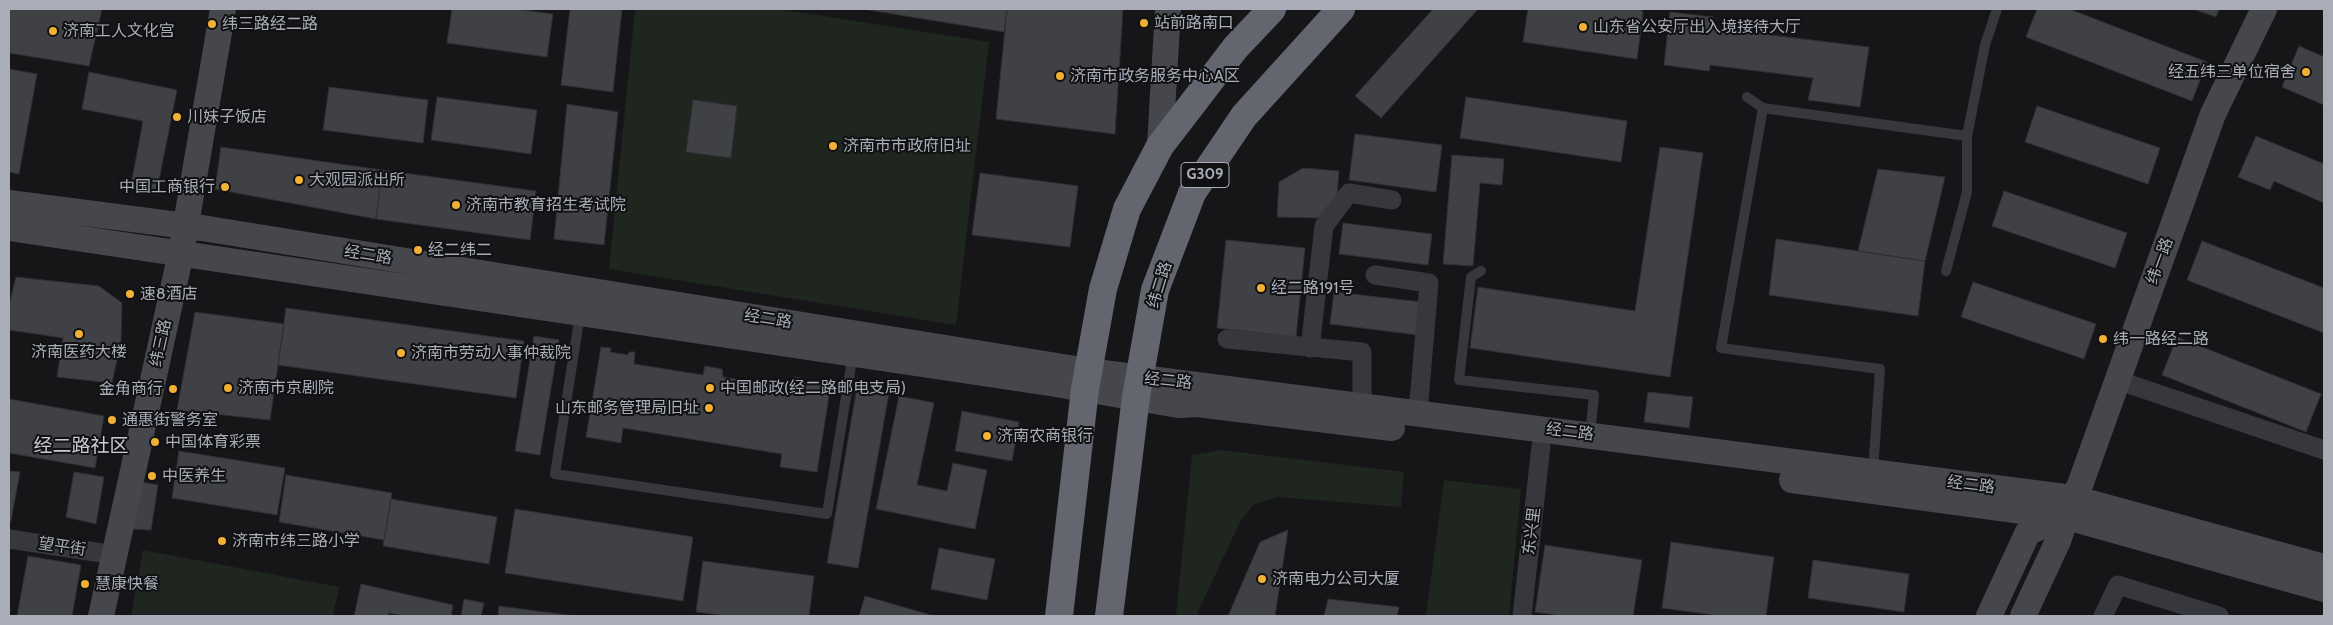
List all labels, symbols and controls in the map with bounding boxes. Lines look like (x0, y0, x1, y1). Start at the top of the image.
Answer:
place label: 站前路南口 (1154, 13, 1234, 33)
place label: 纬三路经二路 (222, 14, 318, 34)
marker: 站前路南口 (1138, 17, 1150, 29)
place label: 山东省公安厅出入境接待大厅 (1593, 17, 1801, 37)
marker: 纬三路经二路 (206, 18, 218, 30)
place label: 济南工人文化宫 (63, 21, 175, 41)
marker: 山东省公安厅出入境接待大厅 (1577, 21, 1589, 33)
marker: 济南工人文化宫 (47, 25, 59, 37)
place label: 经五纬三单位宿舍 (2168, 62, 2296, 82)
place label: 济南市政务服务中心A区 (1070, 66, 1240, 86)
marker: 经五纬三单位宿舍 (2300, 66, 2312, 78)
marker: 济南市政务服务中心A区 (1054, 70, 1066, 82)
place label: 川妹子饭店 (187, 107, 267, 127)
marker: 川妹子饭店 (171, 111, 183, 123)
place label: 济南市市政府旧址 (843, 136, 971, 156)
marker: 济南市市政府旧址 (827, 140, 839, 152)
road number: G309 (1181, 162, 1229, 188)
place label: 大观园派出所 (309, 170, 405, 190)
marker: 大观园派出所 (293, 174, 305, 186)
place label: 中国工商银行 (119, 177, 215, 197)
marker: 中国工商银行 (219, 181, 231, 193)
place label: 济南市教育招生考试院 (466, 195, 626, 215)
marker: 济南市教育招生考试院 (450, 199, 462, 211)
street label: 纬一路 (2143, 235, 2177, 287)
place label: 经二纬二 (428, 240, 492, 260)
street label: 经二路 (343, 242, 393, 268)
marker: 经二纬二 (412, 244, 424, 256)
street label: 纬二路 (1144, 259, 1176, 311)
place label: 经二路191号 (1271, 278, 1355, 298)
marker: 经二路191号 (1255, 282, 1267, 294)
place label: 速8酒店 (140, 284, 198, 304)
marker: 速8酒店 (124, 288, 136, 300)
street label: 经二路 (743, 306, 793, 332)
street label: 纬三路 (147, 318, 175, 368)
marker: 济南医药大楼 (73, 328, 85, 340)
place label: 纬一路经二路 (2113, 329, 2209, 349)
marker: 纬一路经二路 (2097, 333, 2109, 345)
place label: 济南医药大楼 (31, 342, 127, 362)
place label: 济南市劳动人事仲裁院 (411, 343, 571, 363)
marker: 济南市劳动人事仲裁院 (395, 347, 407, 359)
street label: 经二路 (1143, 369, 1193, 393)
place label: 济南市京剧院 (238, 378, 334, 398)
place label: 中国邮政(经二路邮电支局) (720, 378, 906, 398)
place label: 金角商行 (99, 379, 163, 399)
marker: 济南市京剧院 (222, 382, 234, 394)
marker: 中国邮政(经二路邮电支局) (704, 382, 716, 394)
marker: 金角商行 (167, 383, 179, 395)
place label: 山东邮务管理局旧址 (555, 398, 699, 418)
marker: 山东邮务管理局旧址 (703, 402, 715, 414)
place label: 通惠街警务室 (122, 410, 218, 430)
marker: 通惠街警务室 (106, 414, 118, 426)
street label: 经二路 (1545, 420, 1595, 444)
place label: 济南农商银行 (997, 426, 1093, 446)
marker: 济南农商银行 (981, 430, 993, 442)
place label: 中国体育彩票 (165, 432, 261, 452)
district label: 经二路社区 (34, 435, 128, 457)
marker: 中国体育彩票 (149, 436, 161, 448)
place label: 中医养生 (162, 466, 226, 486)
marker: 中医养生 (146, 470, 158, 482)
street label: 经二路 (1946, 473, 1996, 497)
street label: 东兴里 (1520, 506, 1544, 556)
place label: 济南市纬三路小学 (232, 531, 360, 551)
street label: 望平街 (37, 534, 87, 560)
marker: 济南市纬三路小学 (216, 535, 228, 547)
place label: 济南电力公司大厦 (1272, 569, 1400, 589)
marker: 济南电力公司大厦 (1256, 573, 1268, 585)
place label: 慧康快餐 (95, 574, 159, 594)
marker: 慧康快餐 (79, 578, 91, 590)

